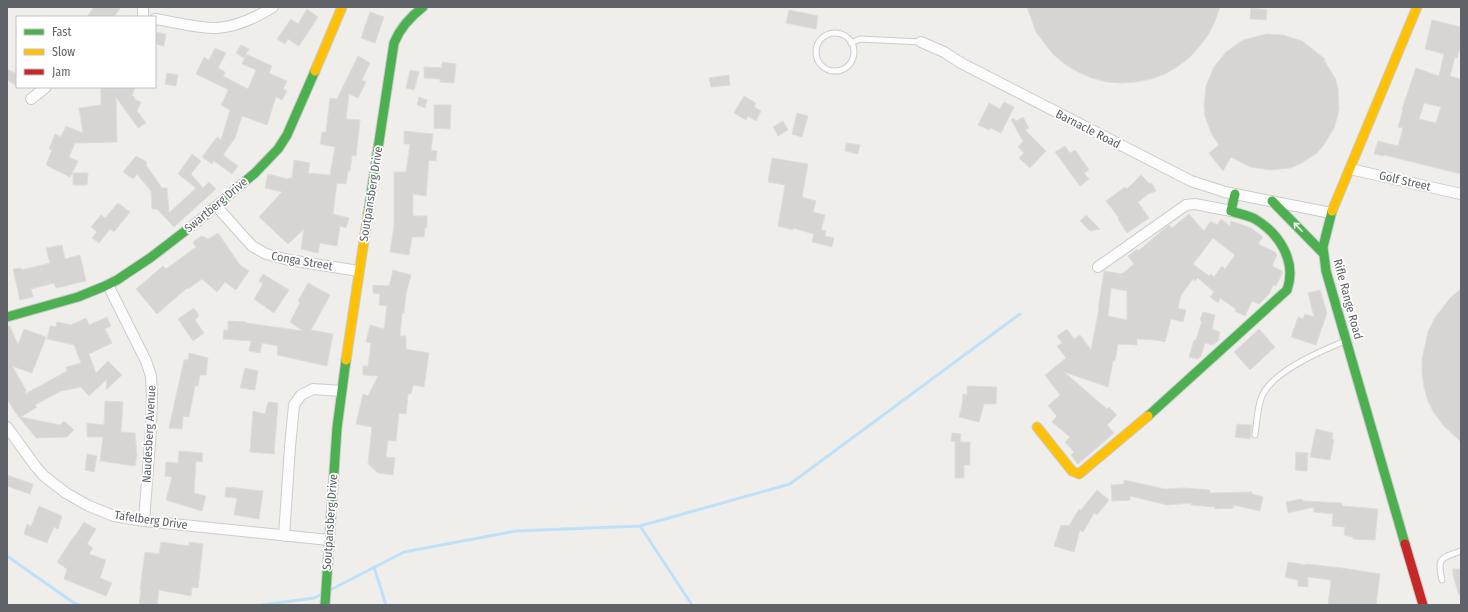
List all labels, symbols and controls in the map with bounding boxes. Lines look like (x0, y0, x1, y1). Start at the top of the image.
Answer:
legend (16, 16, 156, 88)
text: Fast (52, 25, 71, 39)
text: Slow (52, 45, 75, 59)
text: Jam (52, 65, 70, 79)
street label: Barnacle Road (1053, 107, 1123, 151)
street label: Soutpansberg Drive (357, 145, 385, 243)
street label: Golf Street (1378, 168, 1432, 194)
street label: Swartberg Drive (182, 175, 250, 235)
one-way arrow (1293, 222, 1303, 232)
street label: Conga Street (270, 249, 334, 273)
street label: Rifle Range Road (1331, 257, 1365, 341)
street label: Naudesberg Avenue (139, 385, 159, 483)
street label: Soutpansberg Drive (320, 473, 340, 571)
street label: Tafelberg Drive (114, 508, 189, 532)

